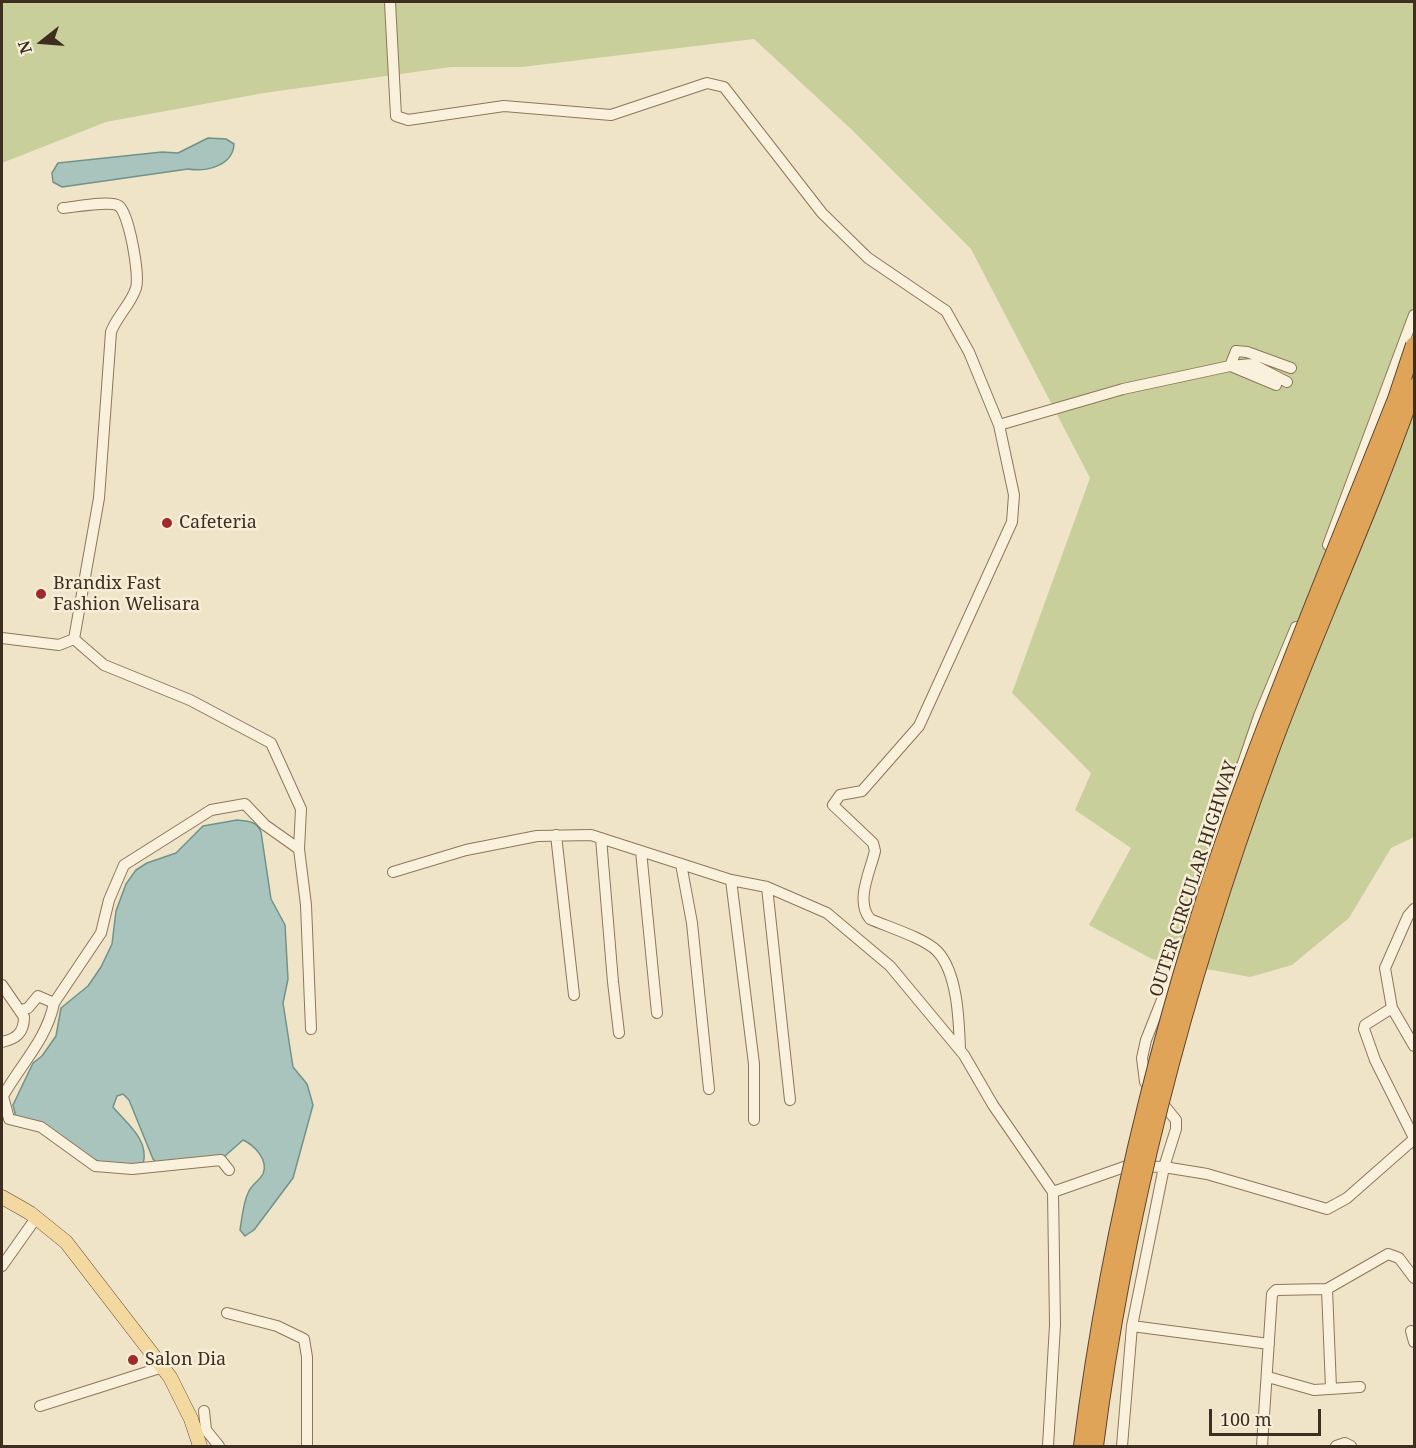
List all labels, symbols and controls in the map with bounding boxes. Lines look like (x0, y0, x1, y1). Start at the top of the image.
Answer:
north arrow (12, 12, 72, 72)
text: N (12, 38, 37, 57)
place label: Cafeteria (179, 512, 257, 534)
marker: Cafeteria (160, 516, 174, 530)
place label: Brandix Fast Fashion Welisara (53, 573, 200, 616)
marker: Brandix Fast Fashion Welisara (34, 587, 48, 601)
street label: OUTER CIRCULAR HIGHWAY (1146, 758, 1242, 1000)
place label: Salon Dia (145, 1349, 226, 1371)
marker: Salon Dia (126, 1353, 140, 1367)
scale bar (1212, 1397, 1324, 1435)
text: 100 m (1220, 1407, 1272, 1431)

